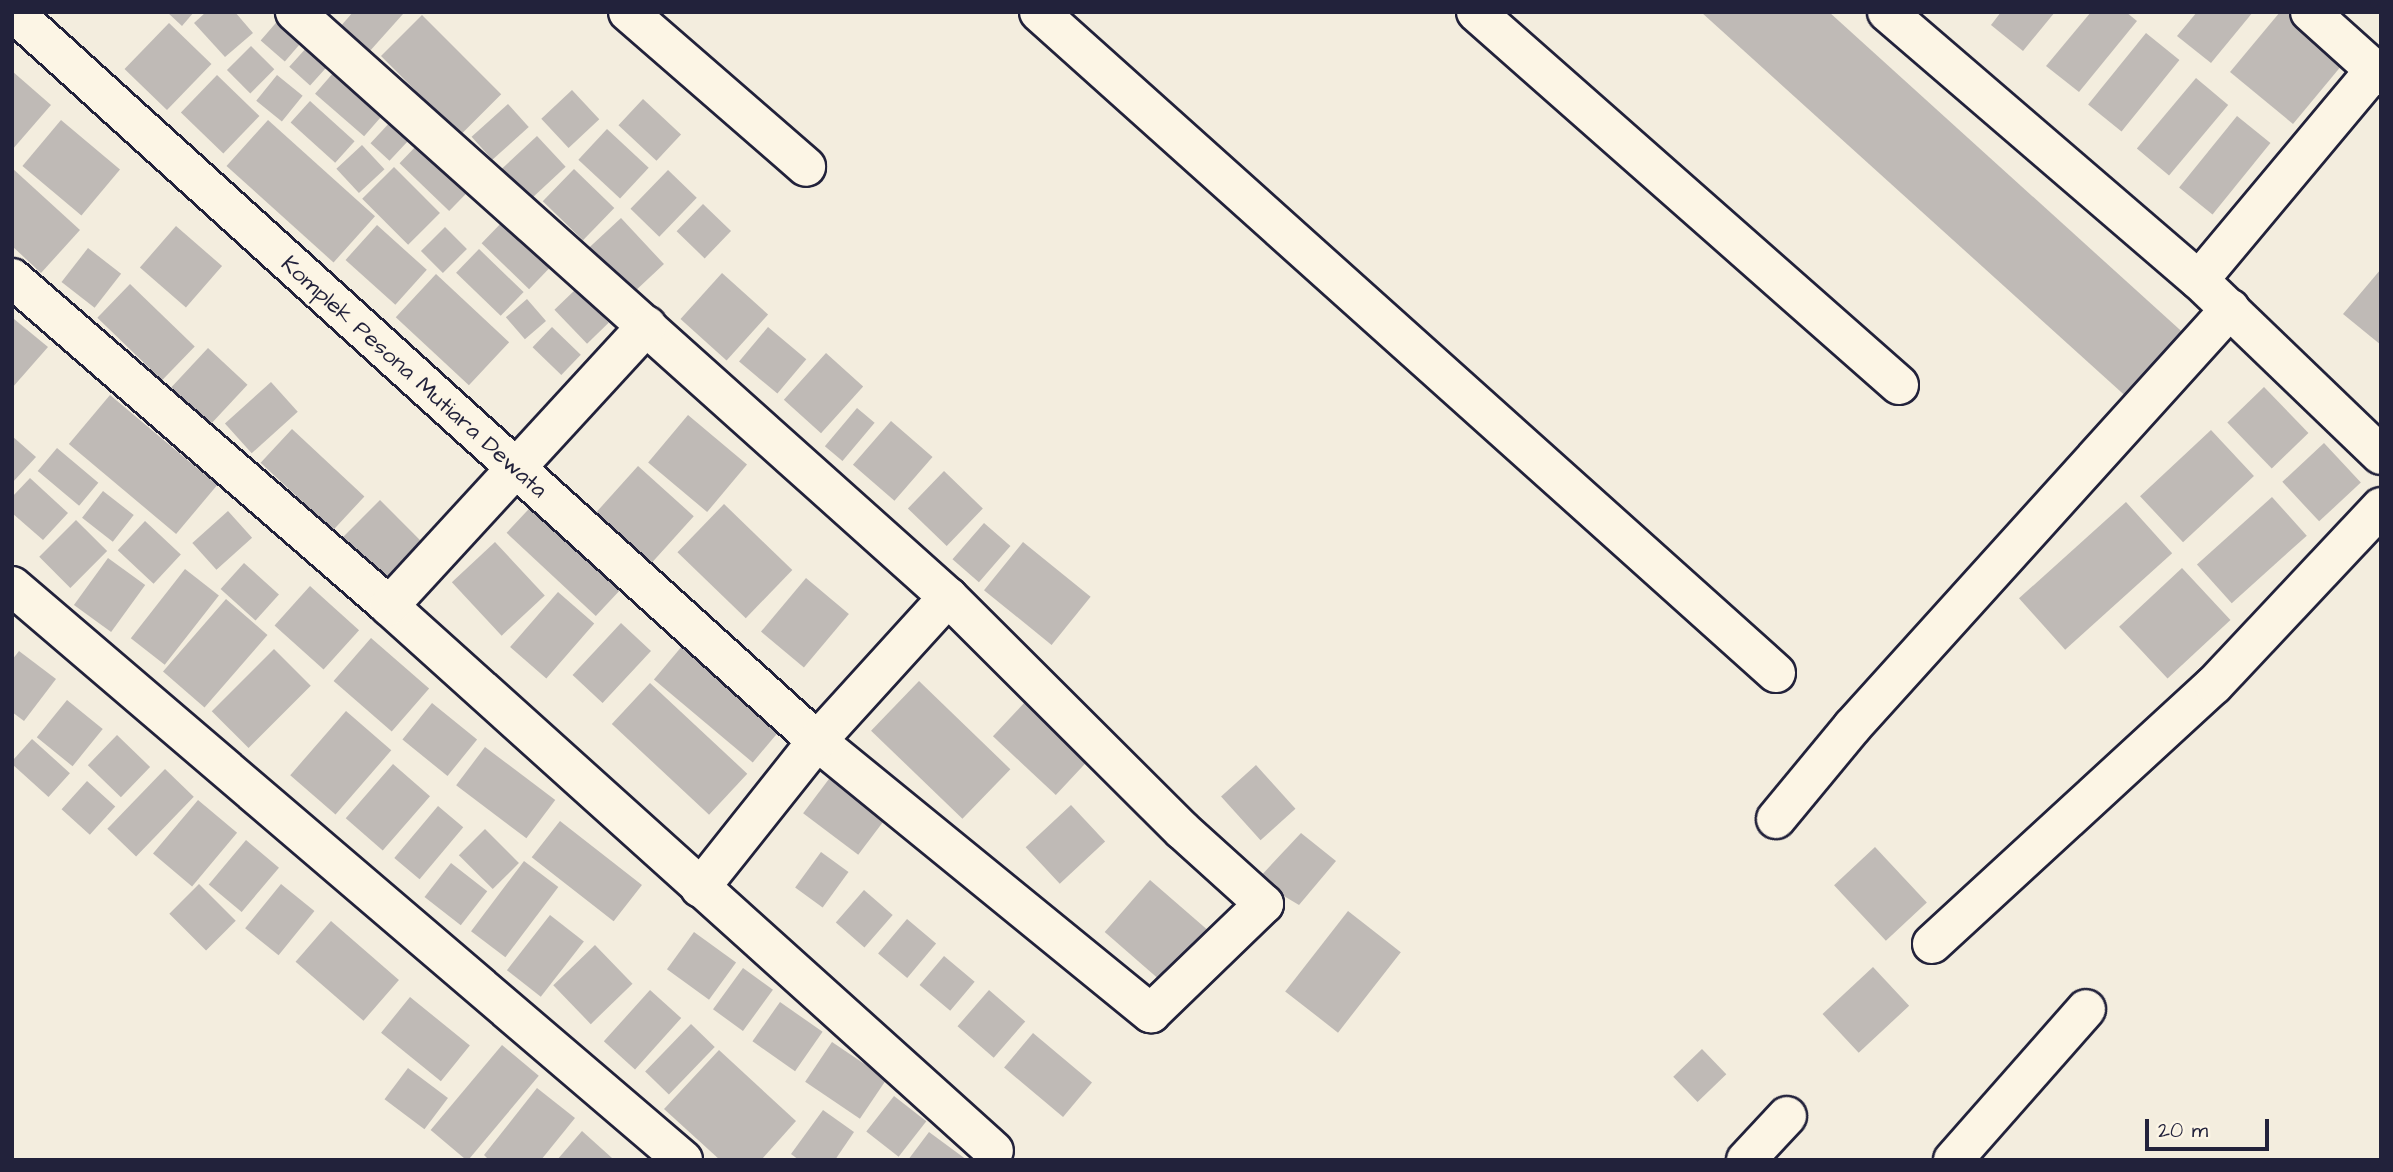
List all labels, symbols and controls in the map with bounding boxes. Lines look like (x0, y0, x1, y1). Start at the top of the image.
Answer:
street label: Komplek Pesona Mutiara Dewata (275, 250, 553, 504)
scale bar (2148, 1106, 2272, 1150)
text: 20 m (2158, 1116, 2208, 1145)

